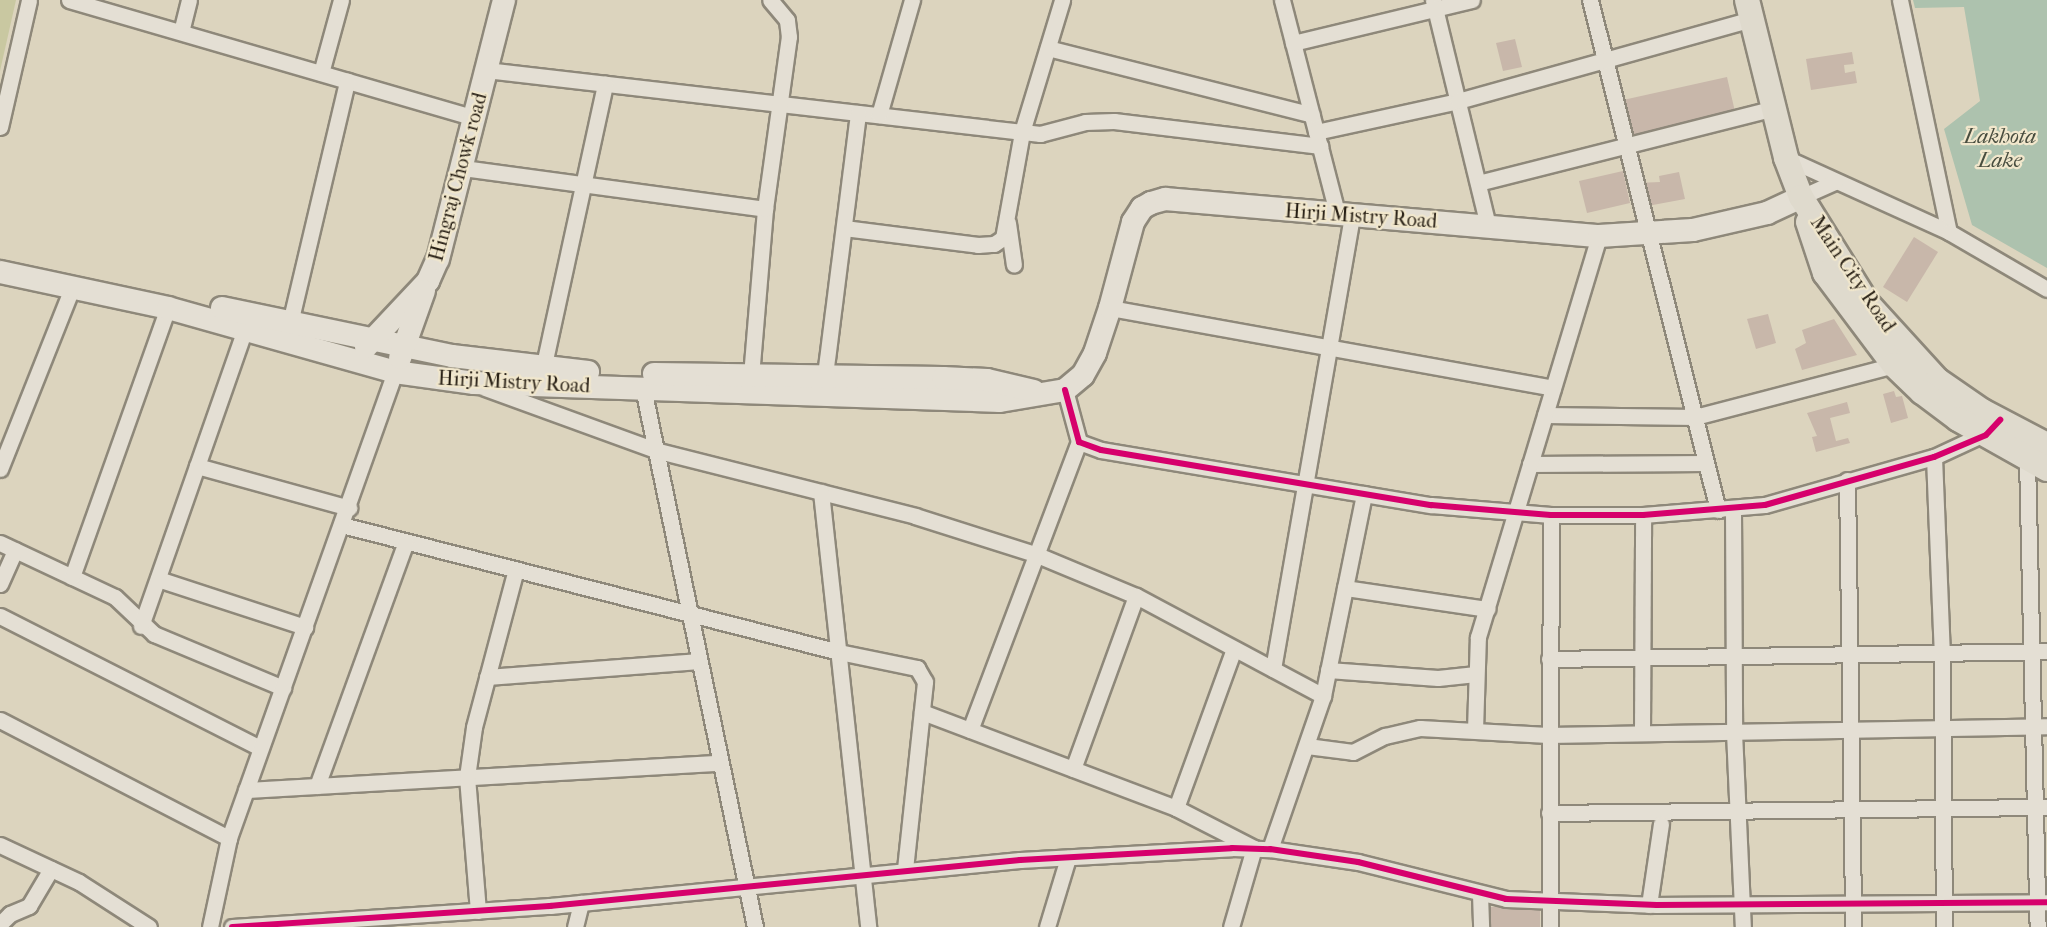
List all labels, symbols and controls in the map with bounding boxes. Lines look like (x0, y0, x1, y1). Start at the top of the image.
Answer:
street label: Hingraj Chowk road (424, 90, 492, 264)
water label: Lakhota Lake (1964, 123, 2036, 173)
street label: Hirji Mistry Road (1284, 199, 1438, 233)
street label: Main City Road (1805, 211, 1901, 337)
street label: Hirji Mistry Road (437, 366, 591, 398)

